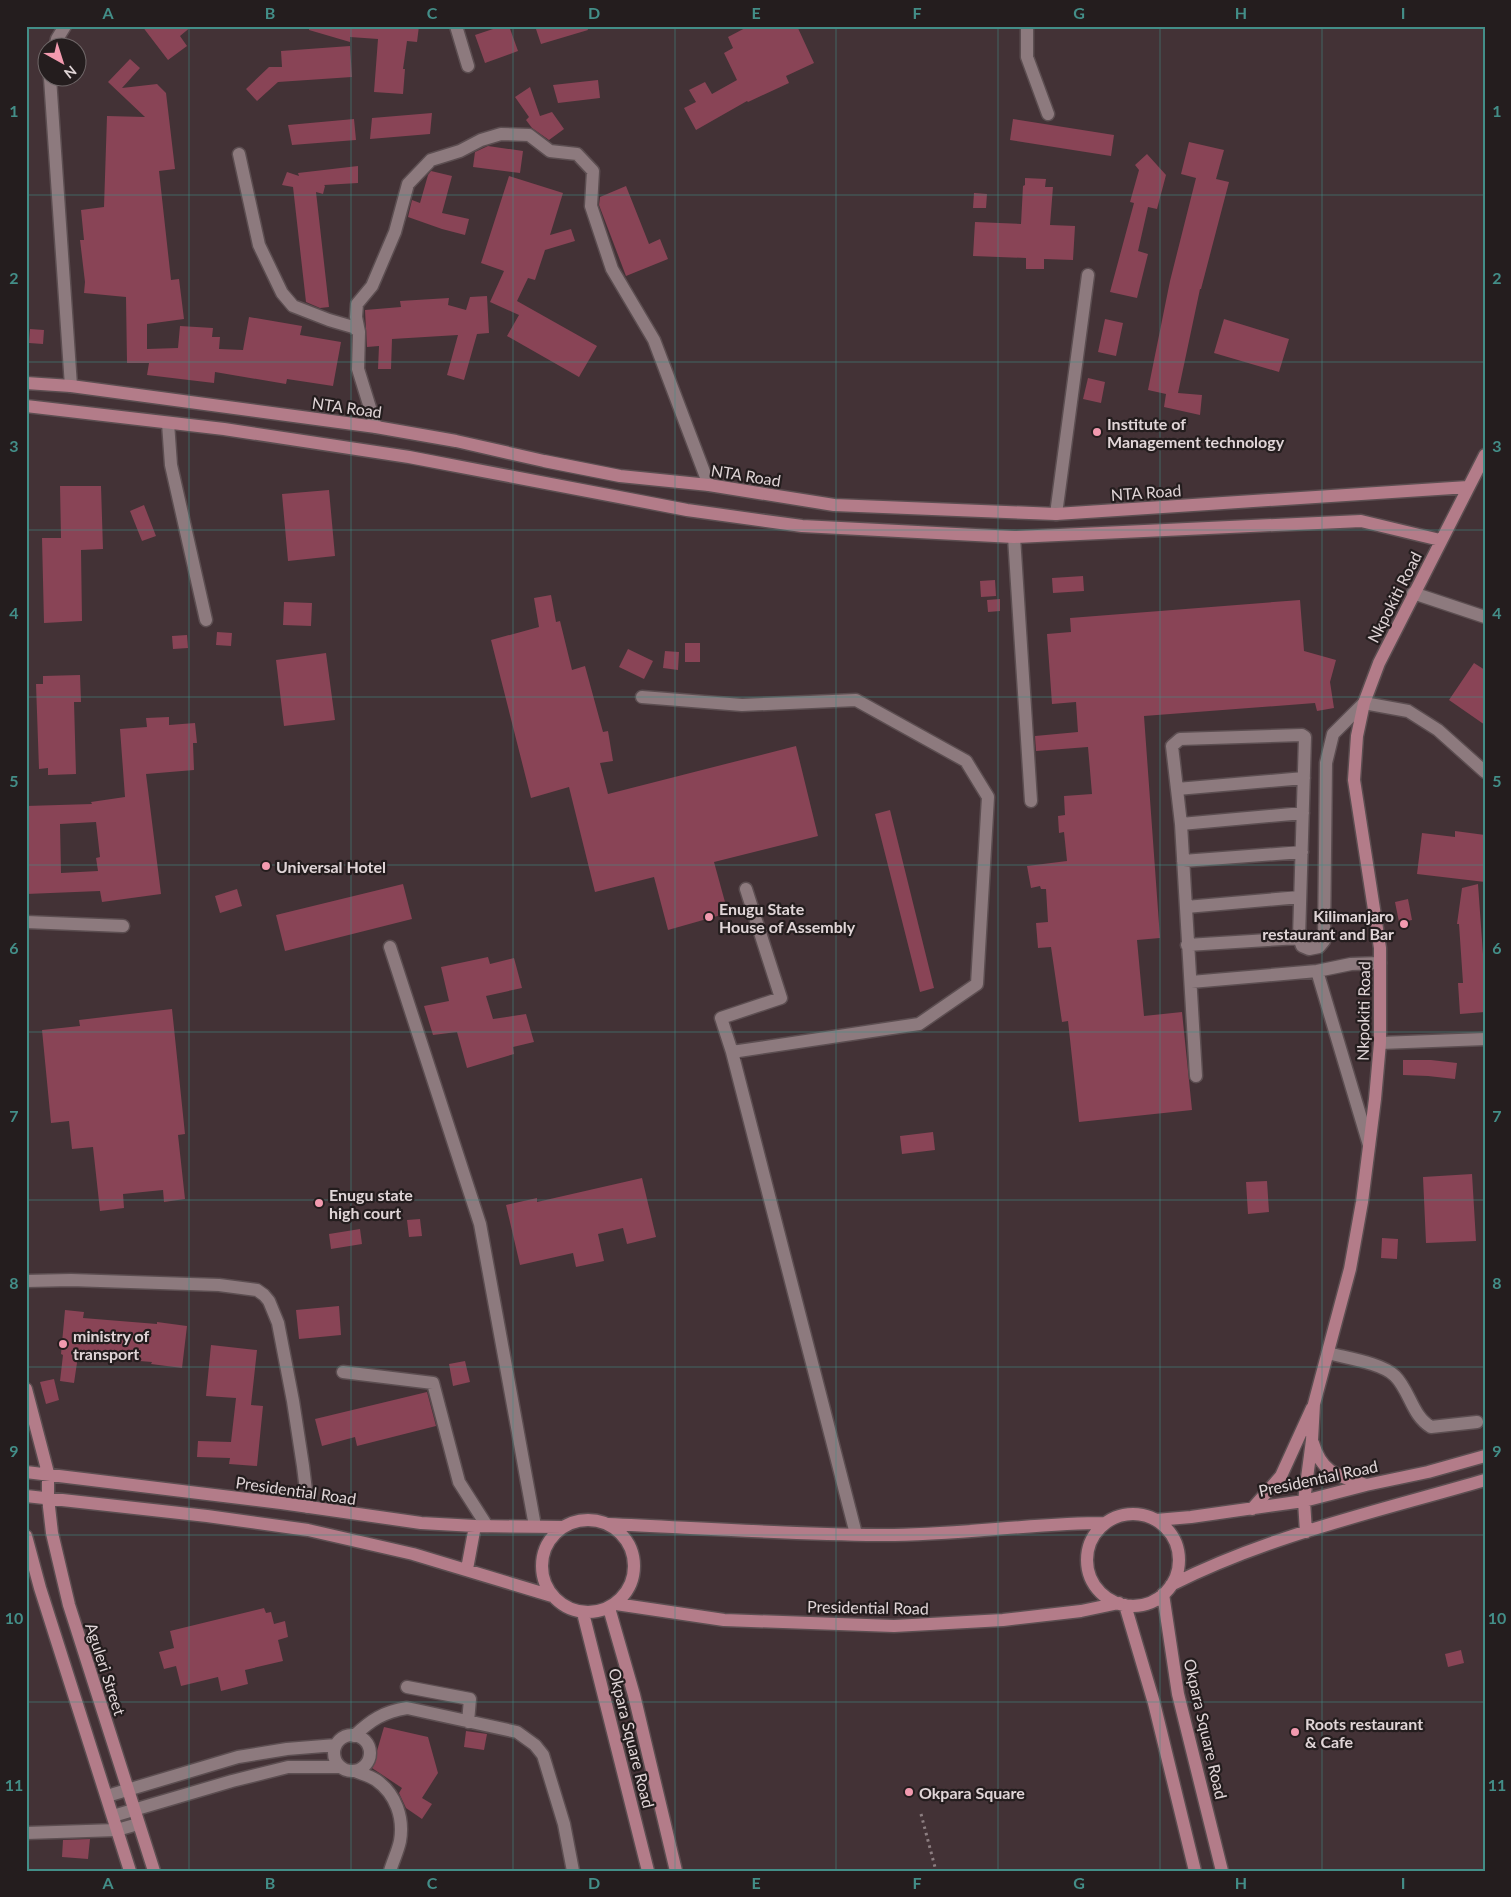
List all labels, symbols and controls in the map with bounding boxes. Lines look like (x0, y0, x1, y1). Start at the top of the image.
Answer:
text: A (101, 3, 114, 22)
text: B (265, 3, 275, 22)
text: C (427, 3, 438, 22)
text: D (588, 3, 600, 22)
text: E (751, 3, 761, 22)
text: F (912, 3, 922, 22)
text: G (1073, 3, 1085, 22)
text: H (1235, 3, 1247, 22)
text: I (1401, 3, 1405, 22)
north arrow (38, 38, 88, 88)
text: N (61, 62, 80, 82)
text: 1 (9, 101, 19, 120)
text: 1 (1492, 101, 1502, 120)
text: 2 (9, 268, 19, 287)
text: 2 (1492, 268, 1502, 287)
street label: NTA Road (311, 393, 383, 421)
place label: Institute of Management technology (1107, 414, 1285, 451)
marker: Institute of Management technology (1091, 426, 1103, 438)
text: 3 (9, 436, 19, 455)
text: 3 (1492, 436, 1502, 455)
street label: NTA Road (710, 460, 782, 490)
street label: NTA Road (1110, 480, 1182, 504)
street label: Nkpokiti Road (1363, 548, 1425, 646)
text: 4 (9, 603, 19, 622)
text: 4 (1492, 603, 1502, 622)
text: 5 (9, 771, 19, 790)
text: 5 (1492, 771, 1502, 790)
place label: Universal Hotel (276, 857, 386, 876)
marker: Universal Hotel (260, 860, 272, 872)
place label: Enugu State House of Assembly (719, 899, 856, 936)
place label: Kilimanjaro restaurant and Bar (1262, 906, 1394, 943)
marker: Enugu State House of Assembly (703, 911, 715, 923)
marker: Kilimanjaro restaurant and Bar (1398, 918, 1410, 930)
text: 6 (9, 938, 19, 957)
text: 6 (1492, 938, 1502, 957)
street label: Nkpokiti Road (1353, 961, 1373, 1061)
text: 7 (9, 1106, 19, 1125)
text: 7 (1492, 1106, 1502, 1125)
place label: Enugu state high court (329, 1185, 413, 1222)
marker: Enugu state high court (313, 1197, 325, 1209)
text: 8 (9, 1273, 19, 1292)
text: 8 (1492, 1273, 1502, 1292)
place label: ministry of transport (73, 1326, 149, 1363)
marker: ministry of transport (57, 1338, 69, 1350)
text: 9 (9, 1441, 19, 1460)
text: 9 (1492, 1441, 1502, 1460)
street label: Presidential Road (1257, 1456, 1379, 1500)
street label: Presidential Road (234, 1472, 358, 1508)
street label: Presidential Road (807, 1596, 929, 1618)
text: 10 (5, 1608, 23, 1627)
text: 10 (1488, 1608, 1506, 1627)
street label: Aguleri Street (82, 1620, 130, 1718)
street label: Okpara Square Road (1181, 1657, 1231, 1801)
street label: Okpara Square Road (605, 1666, 659, 1810)
place label: Roots restaurant & Cafe (1305, 1714, 1423, 1751)
marker: Roots restaurant & Cafe (1289, 1726, 1301, 1738)
text: 11 (5, 1775, 23, 1794)
text: 11 (1488, 1775, 1506, 1794)
place label: Okpara Square (919, 1783, 1025, 1802)
marker: Okpara Square (903, 1786, 915, 1798)
text: A (101, 1873, 114, 1892)
text: B (265, 1873, 275, 1892)
text: C (427, 1873, 438, 1892)
text: D (588, 1873, 600, 1892)
text: E (751, 1873, 761, 1892)
text: F (912, 1873, 922, 1892)
text: G (1073, 1873, 1085, 1892)
text: H (1235, 1873, 1247, 1892)
text: I (1401, 1873, 1405, 1892)

